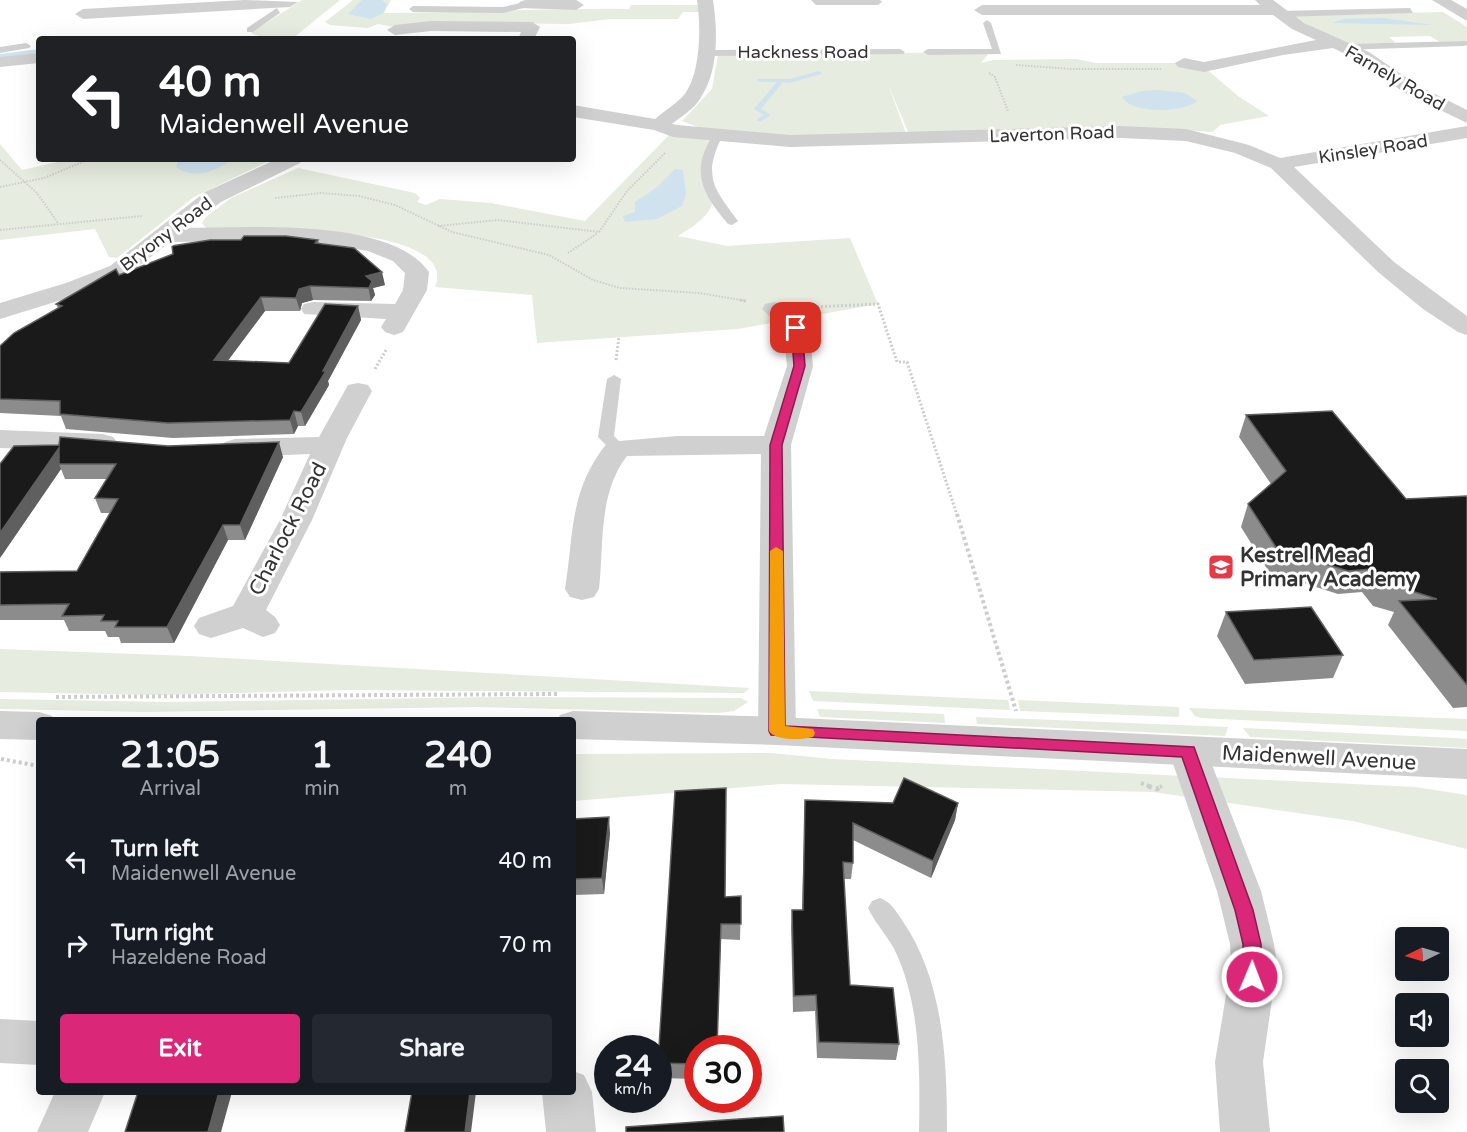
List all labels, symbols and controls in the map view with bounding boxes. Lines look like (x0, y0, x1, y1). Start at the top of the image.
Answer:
street label: Hackness Road (737, 41, 869, 63)
street label: Farnely Road (1341, 41, 1449, 115)
text: 40 m (159, 57, 261, 108)
icon: left (60, 60, 138, 138)
text: Maidenwell Avenue (159, 108, 409, 141)
street label: Laverton Road (989, 121, 1115, 147)
street label: Kinsley Road (1317, 130, 1429, 168)
street label: Bryony Road (115, 192, 217, 276)
pin (770, 302, 821, 353)
icon: arrive (779, 311, 812, 344)
street label: Charlock Road (244, 458, 332, 600)
place label: Kestrel Mead Primary Academy (1240, 543, 1418, 592)
school or university icon: Kestrel Mead Primary Academy (1206, 552, 1236, 582)
text: 21:05 (120, 734, 220, 777)
text: 1 (311, 734, 333, 777)
text: 240 (424, 734, 492, 777)
street label: Maidenwell Avenue (1221, 740, 1417, 776)
text: Arrival (139, 777, 201, 801)
text: min (304, 777, 340, 801)
text: m (449, 777, 467, 801)
text: Turn left (111, 836, 199, 862)
icon: left (60, 845, 93, 878)
text: 40 m (498, 848, 552, 874)
text: Maidenwell Avenue (111, 862, 296, 886)
text: Turn right (111, 920, 213, 946)
north arrow (1395, 927, 1449, 981)
map controls (1395, 927, 1449, 1113)
icon: right (60, 929, 93, 962)
text: 70 m (498, 932, 552, 958)
position arrow (1220, 945, 1284, 1009)
text: Hazeldene Road (111, 946, 267, 970)
button: sound (1395, 993, 1449, 1047)
button: Exit (60, 1014, 300, 1083)
button: Share (312, 1014, 552, 1083)
speed limit sign: 30 (684, 1035, 762, 1113)
text: 24 (614, 1048, 652, 1085)
button: search (1395, 1059, 1449, 1113)
text: km/h (614, 1080, 652, 1098)

